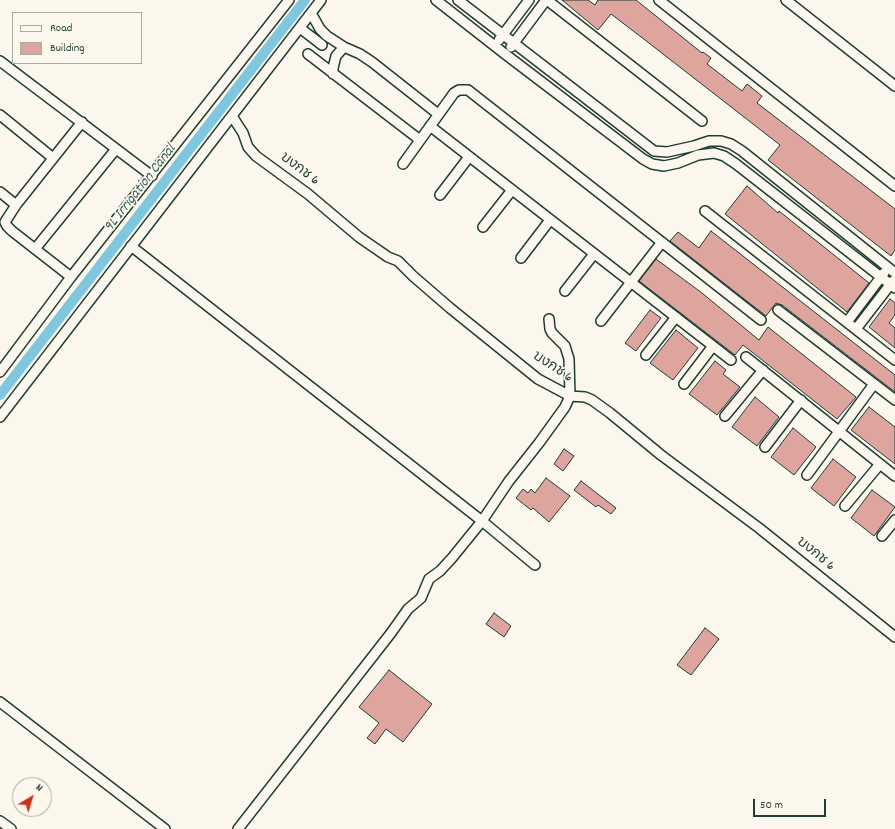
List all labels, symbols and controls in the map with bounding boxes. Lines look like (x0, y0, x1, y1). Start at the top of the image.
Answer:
legend (12, 12, 142, 64)
text: Road (50, 20, 72, 37)
text: Building (50, 40, 85, 57)
water label: 9L Irrigation Canal (101, 142, 181, 236)
street label: บงกช 6 (276, 150, 322, 190)
street label: บงกช 6 (529, 349, 575, 387)
street label: บงกช 6 (792, 534, 838, 576)
north arrow (12, 777, 52, 817)
text: N (32, 780, 46, 796)
scale bar (755, 791, 828, 817)
text: 50 m (760, 797, 783, 814)

